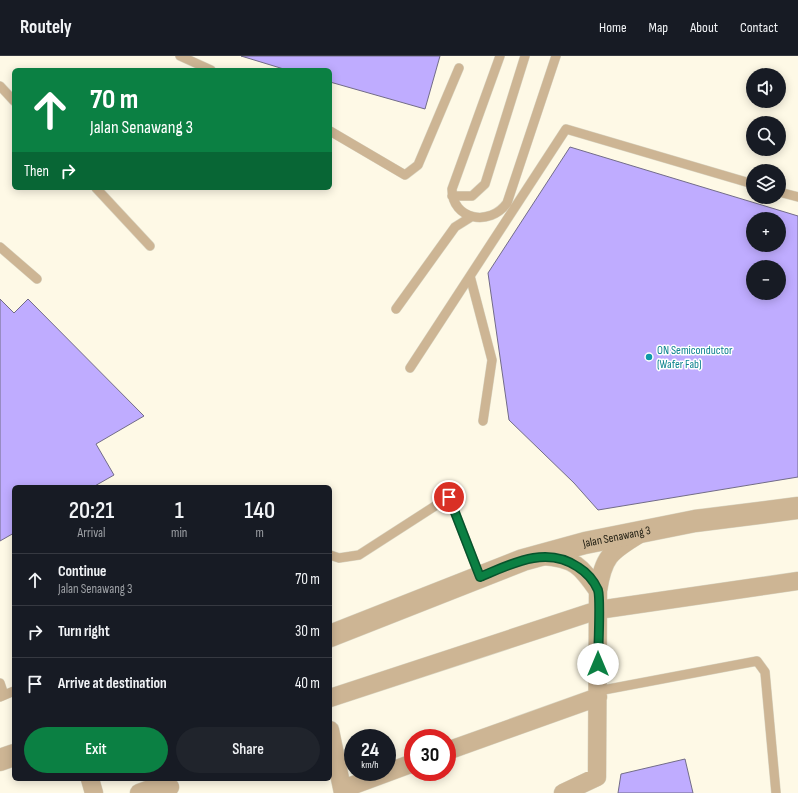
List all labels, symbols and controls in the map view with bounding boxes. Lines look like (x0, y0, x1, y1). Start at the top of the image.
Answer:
text: Routely (20, 16, 72, 39)
text: Home (599, 19, 627, 36)
text: Map (649, 19, 668, 36)
text: About (690, 19, 718, 36)
text: Contact (740, 19, 778, 36)
map controls (746, 68, 786, 300)
button: sound (746, 68, 786, 108)
text: 70 m (90, 83, 138, 116)
icon: ahead (24, 84, 76, 136)
button: search (746, 116, 786, 156)
text: Jalan Senawang 3 (90, 117, 193, 138)
icon: right (57, 160, 79, 182)
text: Then (24, 162, 49, 181)
button: layers (746, 164, 786, 204)
button: + (746, 212, 786, 252)
button: − (746, 260, 786, 300)
place label: ON Semiconductor (Wafer Fab) (657, 343, 733, 372)
marker: ON Semiconductor (Wafer Fab) (644, 352, 654, 362)
pin (432, 480, 466, 514)
icon: arrive (438, 486, 460, 508)
text: 20:21 (69, 496, 114, 525)
text: 1 (175, 496, 184, 525)
text: 140 (244, 496, 275, 525)
street label: Jalan Senawang 3 (580, 523, 652, 551)
text: Arrival (78, 525, 106, 541)
text: min (171, 525, 187, 541)
text: m (256, 525, 264, 541)
text: Continue (58, 562, 107, 581)
icon: ahead (24, 569, 46, 591)
text: 70 m (295, 570, 320, 589)
text: Jalan Senawang 3 (58, 581, 132, 597)
icon: right (24, 621, 46, 643)
text: Turn right (58, 622, 110, 641)
text: 30 m (295, 622, 320, 641)
position arrow (577, 643, 619, 685)
icon: arrive (24, 673, 46, 695)
text: Arrive at destination (58, 674, 167, 693)
text: 40 m (295, 674, 320, 693)
button: Exit (24, 727, 168, 773)
button: Share (176, 727, 320, 773)
speed limit sign: 30 (404, 729, 456, 781)
text: 24 (361, 738, 379, 762)
text: km/h (361, 759, 379, 771)

